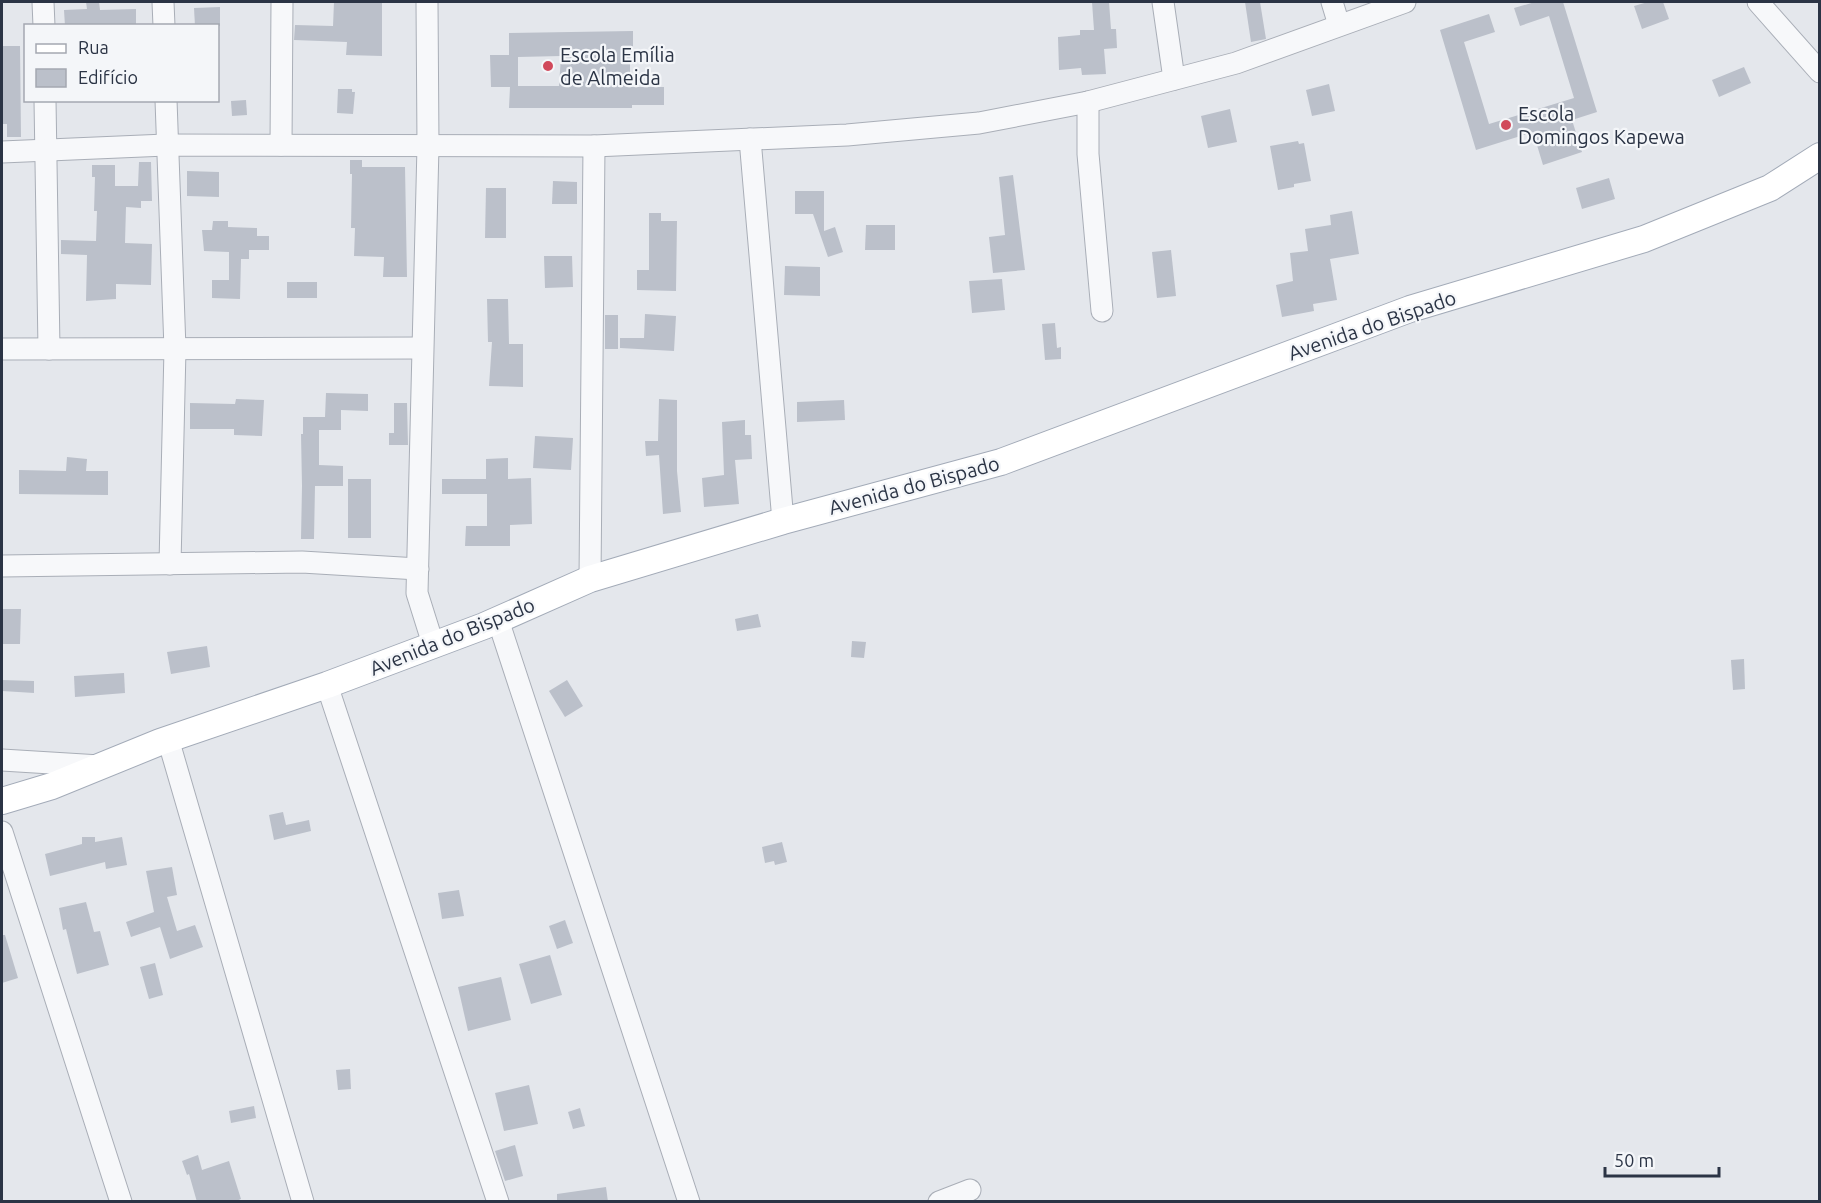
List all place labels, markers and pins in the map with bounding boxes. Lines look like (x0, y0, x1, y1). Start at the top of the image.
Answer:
place label: Escola Emília de Almeida (560, 43, 675, 89)
marker: Escola Emília de Almeida (541, 59, 555, 73)
place label: Escola Domingos Kapewa (1518, 102, 1685, 148)
marker: Escola Domingos Kapewa (1499, 118, 1513, 132)

